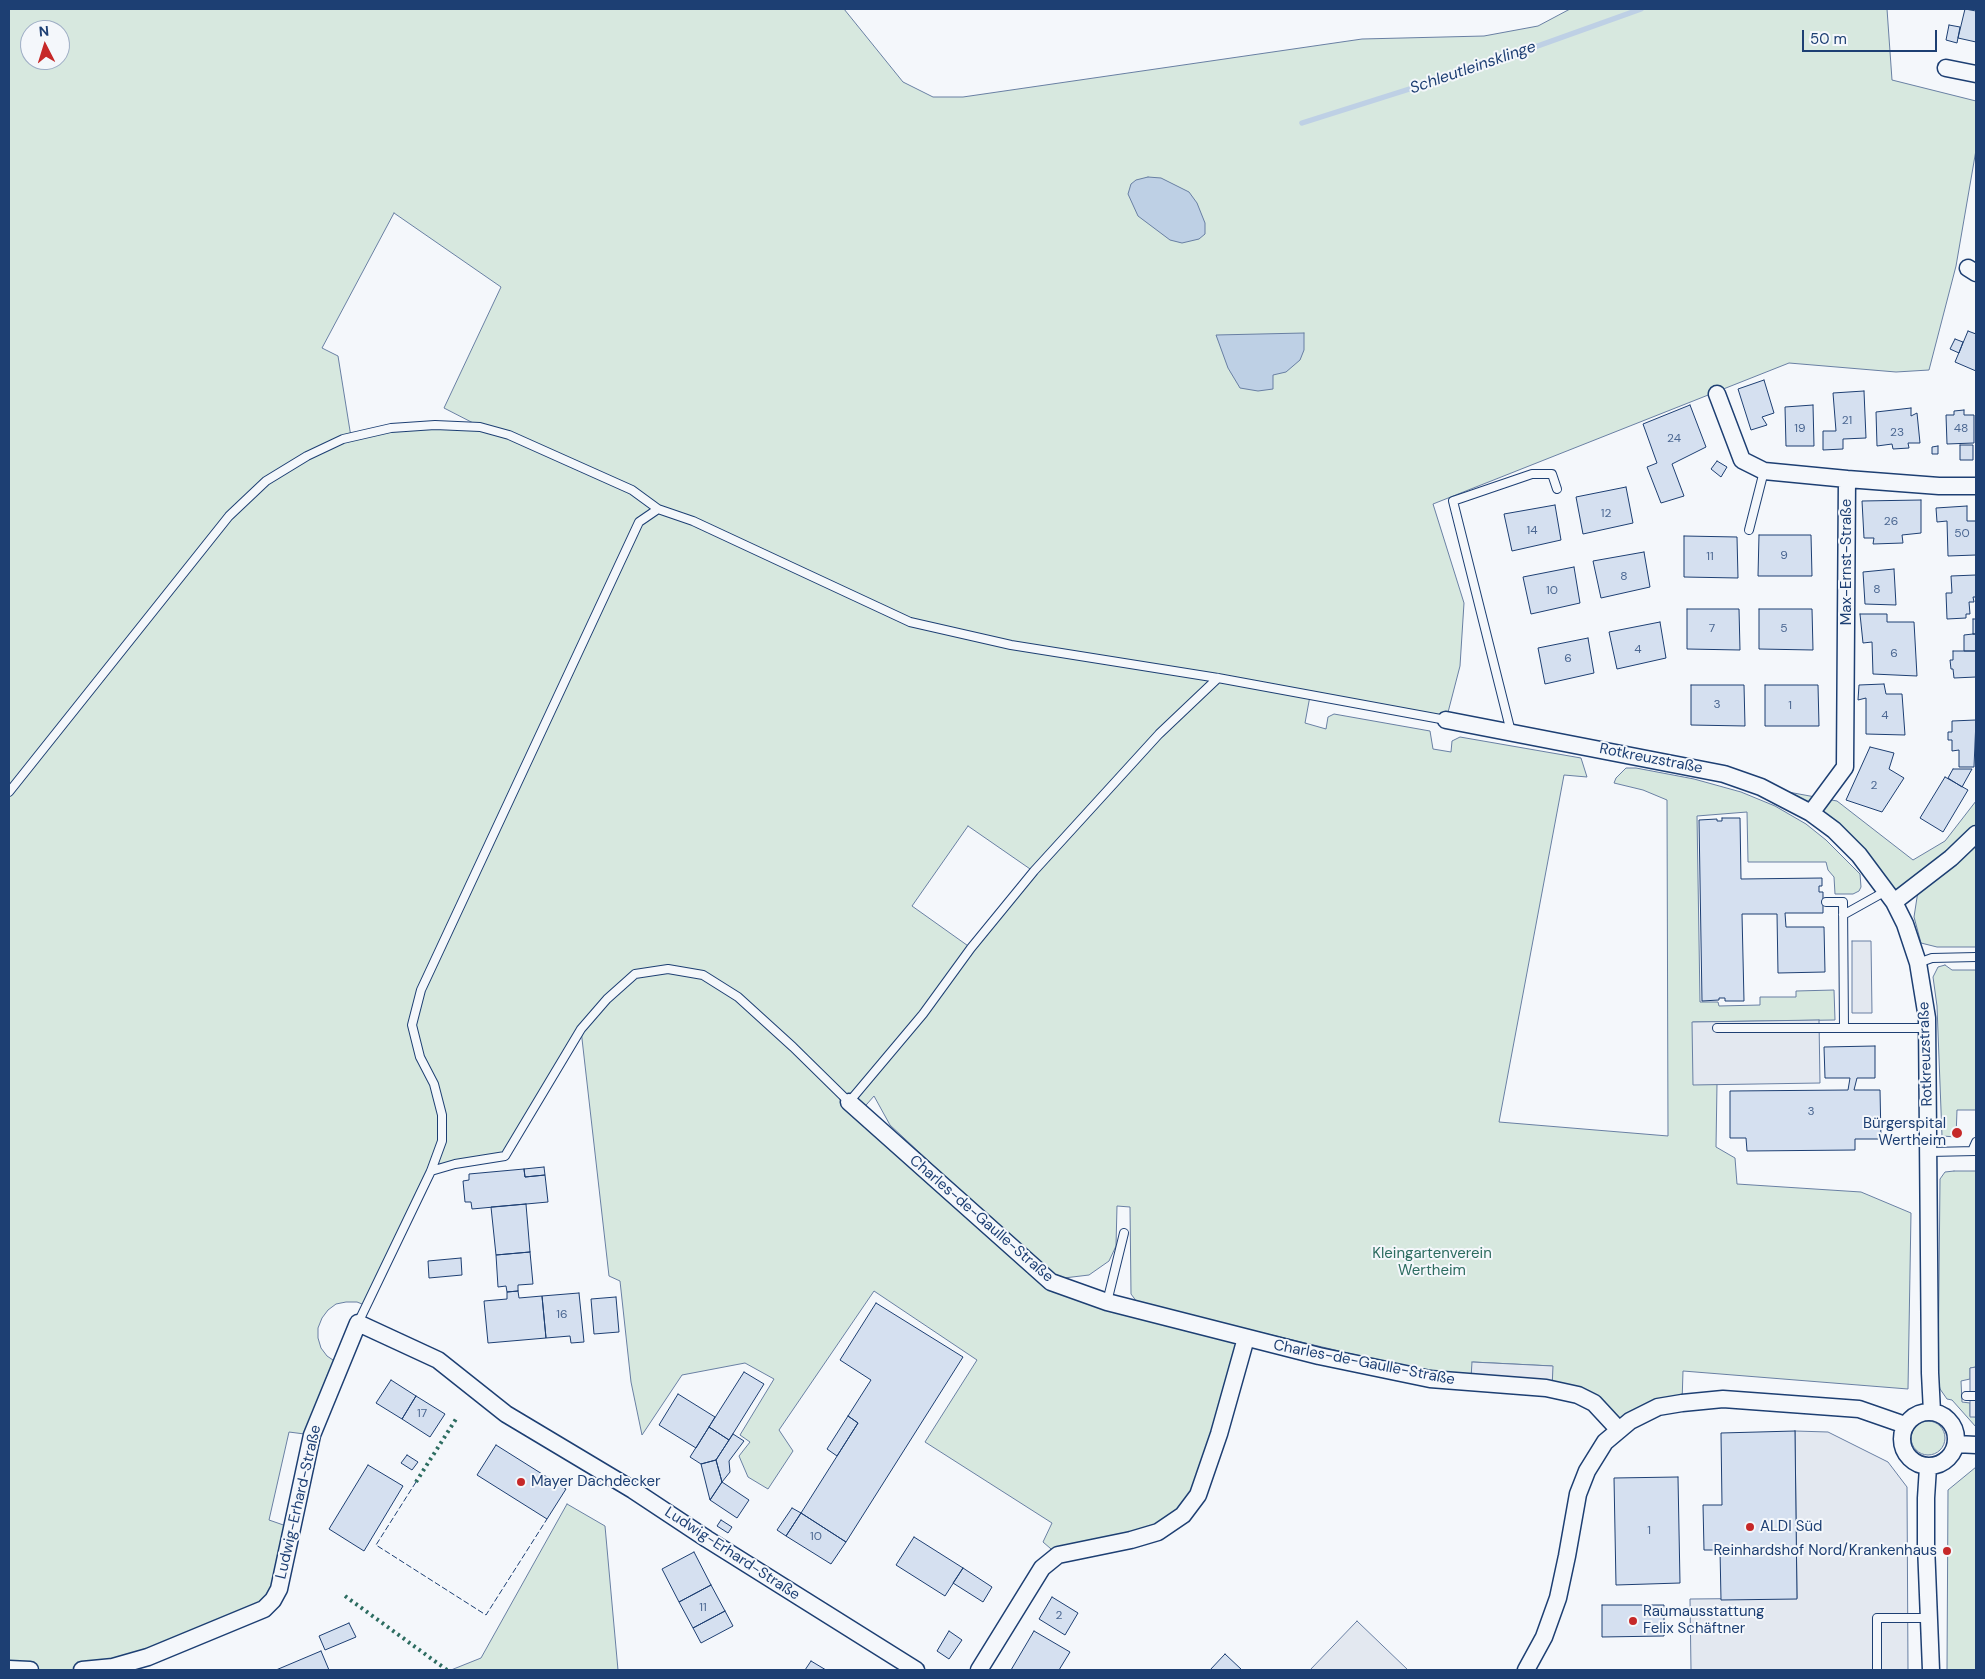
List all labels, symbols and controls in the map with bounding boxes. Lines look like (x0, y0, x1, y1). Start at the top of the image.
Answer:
north arrow (20, 20, 70, 70)
scale bar (1805, 20, 1940, 52)
text: N (38, 22, 50, 40)
text: 50 m (1810, 29, 1847, 49)
water label: Schleutleinsklinge (1407, 37, 1539, 99)
house number: 21 (1842, 414, 1852, 428)
house number: 19 (1794, 422, 1806, 436)
house number: 48 (1954, 422, 1968, 436)
house number: 23 (1890, 426, 1904, 440)
house number: 24 (1667, 432, 1681, 446)
street label: Max-Ernst-Straße (1838, 499, 1856, 625)
house number: 12 (1601, 507, 1611, 521)
house number: 26 (1884, 515, 1898, 529)
house number: 14 (1526, 524, 1538, 538)
house number: 50 (1954, 527, 1970, 541)
house number: 9 (1780, 549, 1788, 563)
house number: 11 (1706, 550, 1714, 564)
house number: 8 (1620, 570, 1628, 584)
house number: 8 (1873, 583, 1881, 597)
house number: 10 (1546, 584, 1558, 598)
house number: 7 (1709, 622, 1715, 636)
house number: 5 (1780, 622, 1788, 636)
house number: 4 (1634, 643, 1642, 657)
house number: 6 (1890, 647, 1898, 661)
house number: 6 (1564, 652, 1572, 666)
house number: 3 (1713, 698, 1721, 712)
house number: 1 (1788, 699, 1792, 713)
house number: 4 (1881, 709, 1889, 723)
street label: Rotkreuzstraße (1598, 740, 1704, 778)
house number: 2 (1871, 779, 1877, 793)
street label: Rotkreuzstraße (1915, 1001, 1937, 1107)
house number: 3 (1807, 1105, 1815, 1119)
place label: Bürgerspital Wertheim (1863, 1115, 1946, 1150)
marker: Bürgerspital Wertheim (1950, 1126, 1964, 1140)
street label: Charles-de-Gaulle-Straße (905, 1152, 1057, 1286)
park label: Kleingartenverein Wertheim (1372, 1245, 1492, 1280)
house number: 16 (556, 1308, 568, 1322)
street label: Charles-de-Gaulle-Straße (1272, 1337, 1456, 1389)
house number: 17 (417, 1407, 427, 1421)
street label: Ludwig-Erhard-Straße (273, 1423, 325, 1581)
place label: Mayer Dachdecker (531, 1473, 661, 1491)
marker: Mayer Dachdecker (515, 1476, 527, 1488)
street label: Ludwig-Erhard-Straße (661, 1504, 803, 1604)
place label: ALDI Süd (1760, 1518, 1822, 1536)
marker: ALDI Süd (1744, 1521, 1756, 1533)
house number: 1 (1647, 1524, 1651, 1538)
house number: 10 (810, 1530, 822, 1544)
place label: Reinhardshof Nord/Krankenhaus (1713, 1542, 1937, 1560)
marker: Reinhardshof Nord/Krankenhaus (1941, 1545, 1953, 1557)
house number: 11 (699, 1601, 707, 1615)
place label: Raumausstattung Felix Schäftner (1643, 1603, 1764, 1638)
house number: 2 (1056, 1609, 1062, 1623)
marker: Raumausstattung Felix Schäftner (1627, 1615, 1639, 1627)

